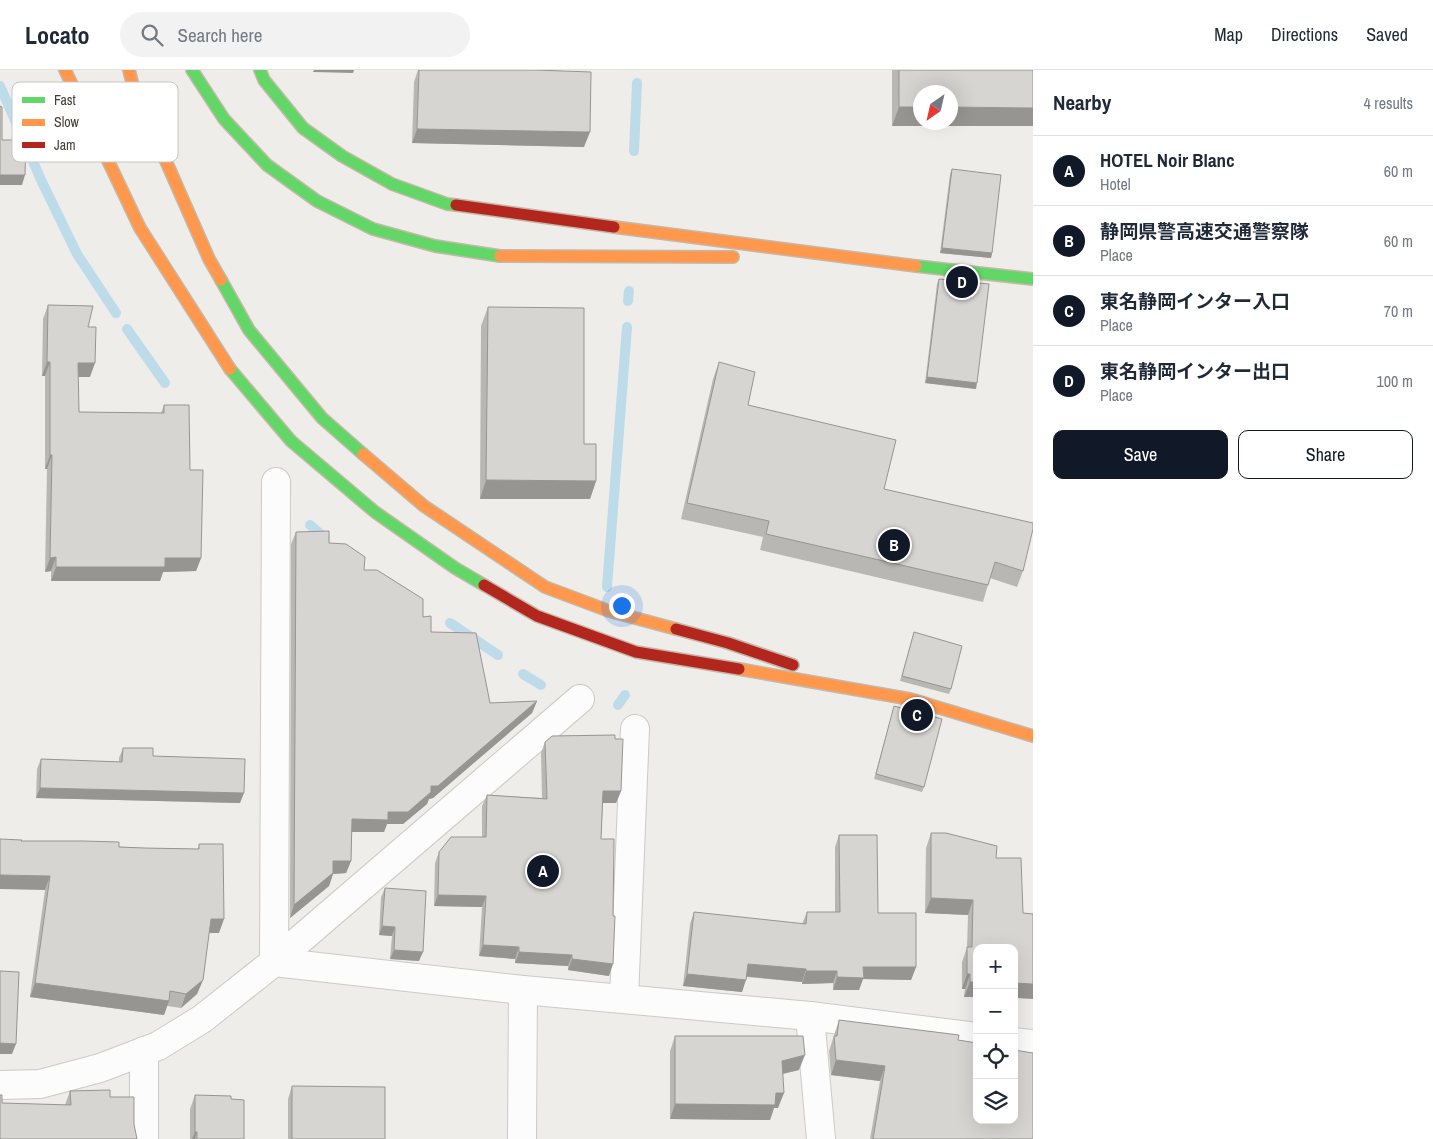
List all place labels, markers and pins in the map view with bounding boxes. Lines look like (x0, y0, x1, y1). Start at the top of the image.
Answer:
pin: D (946, 263, 978, 301)
pin: B (878, 526, 910, 564)
pin: C (901, 696, 933, 734)
pin: A (527, 852, 559, 890)

